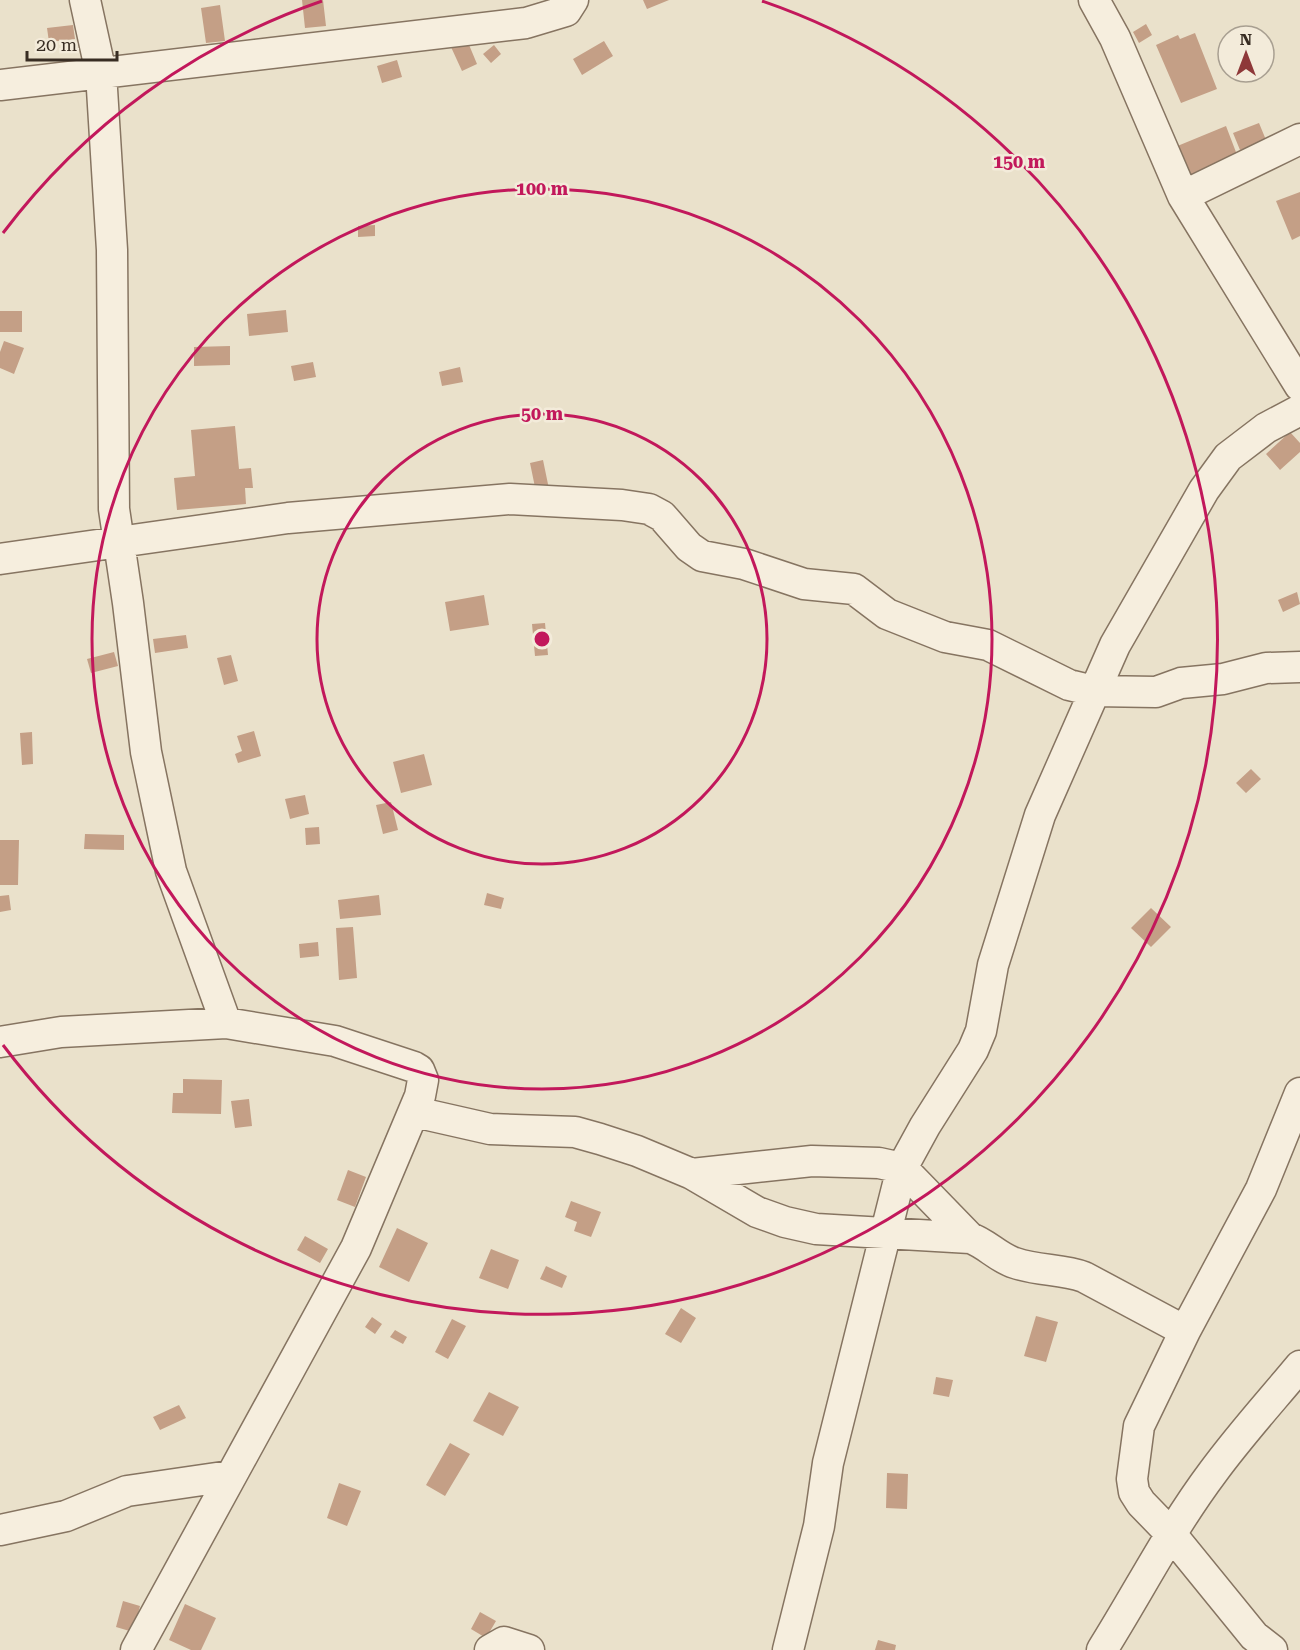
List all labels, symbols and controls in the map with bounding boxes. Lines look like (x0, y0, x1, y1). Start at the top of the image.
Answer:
scale bar (27, 24, 117, 62)
north arrow (1216, 24, 1276, 84)
text: N (1240, 30, 1252, 49)
text: 20 m (36, 34, 77, 55)
text: 150 m (993, 151, 1046, 172)
text: 100 m (516, 178, 569, 199)
text: 50 m (521, 403, 564, 424)
centre of rings (532, 629, 552, 649)

